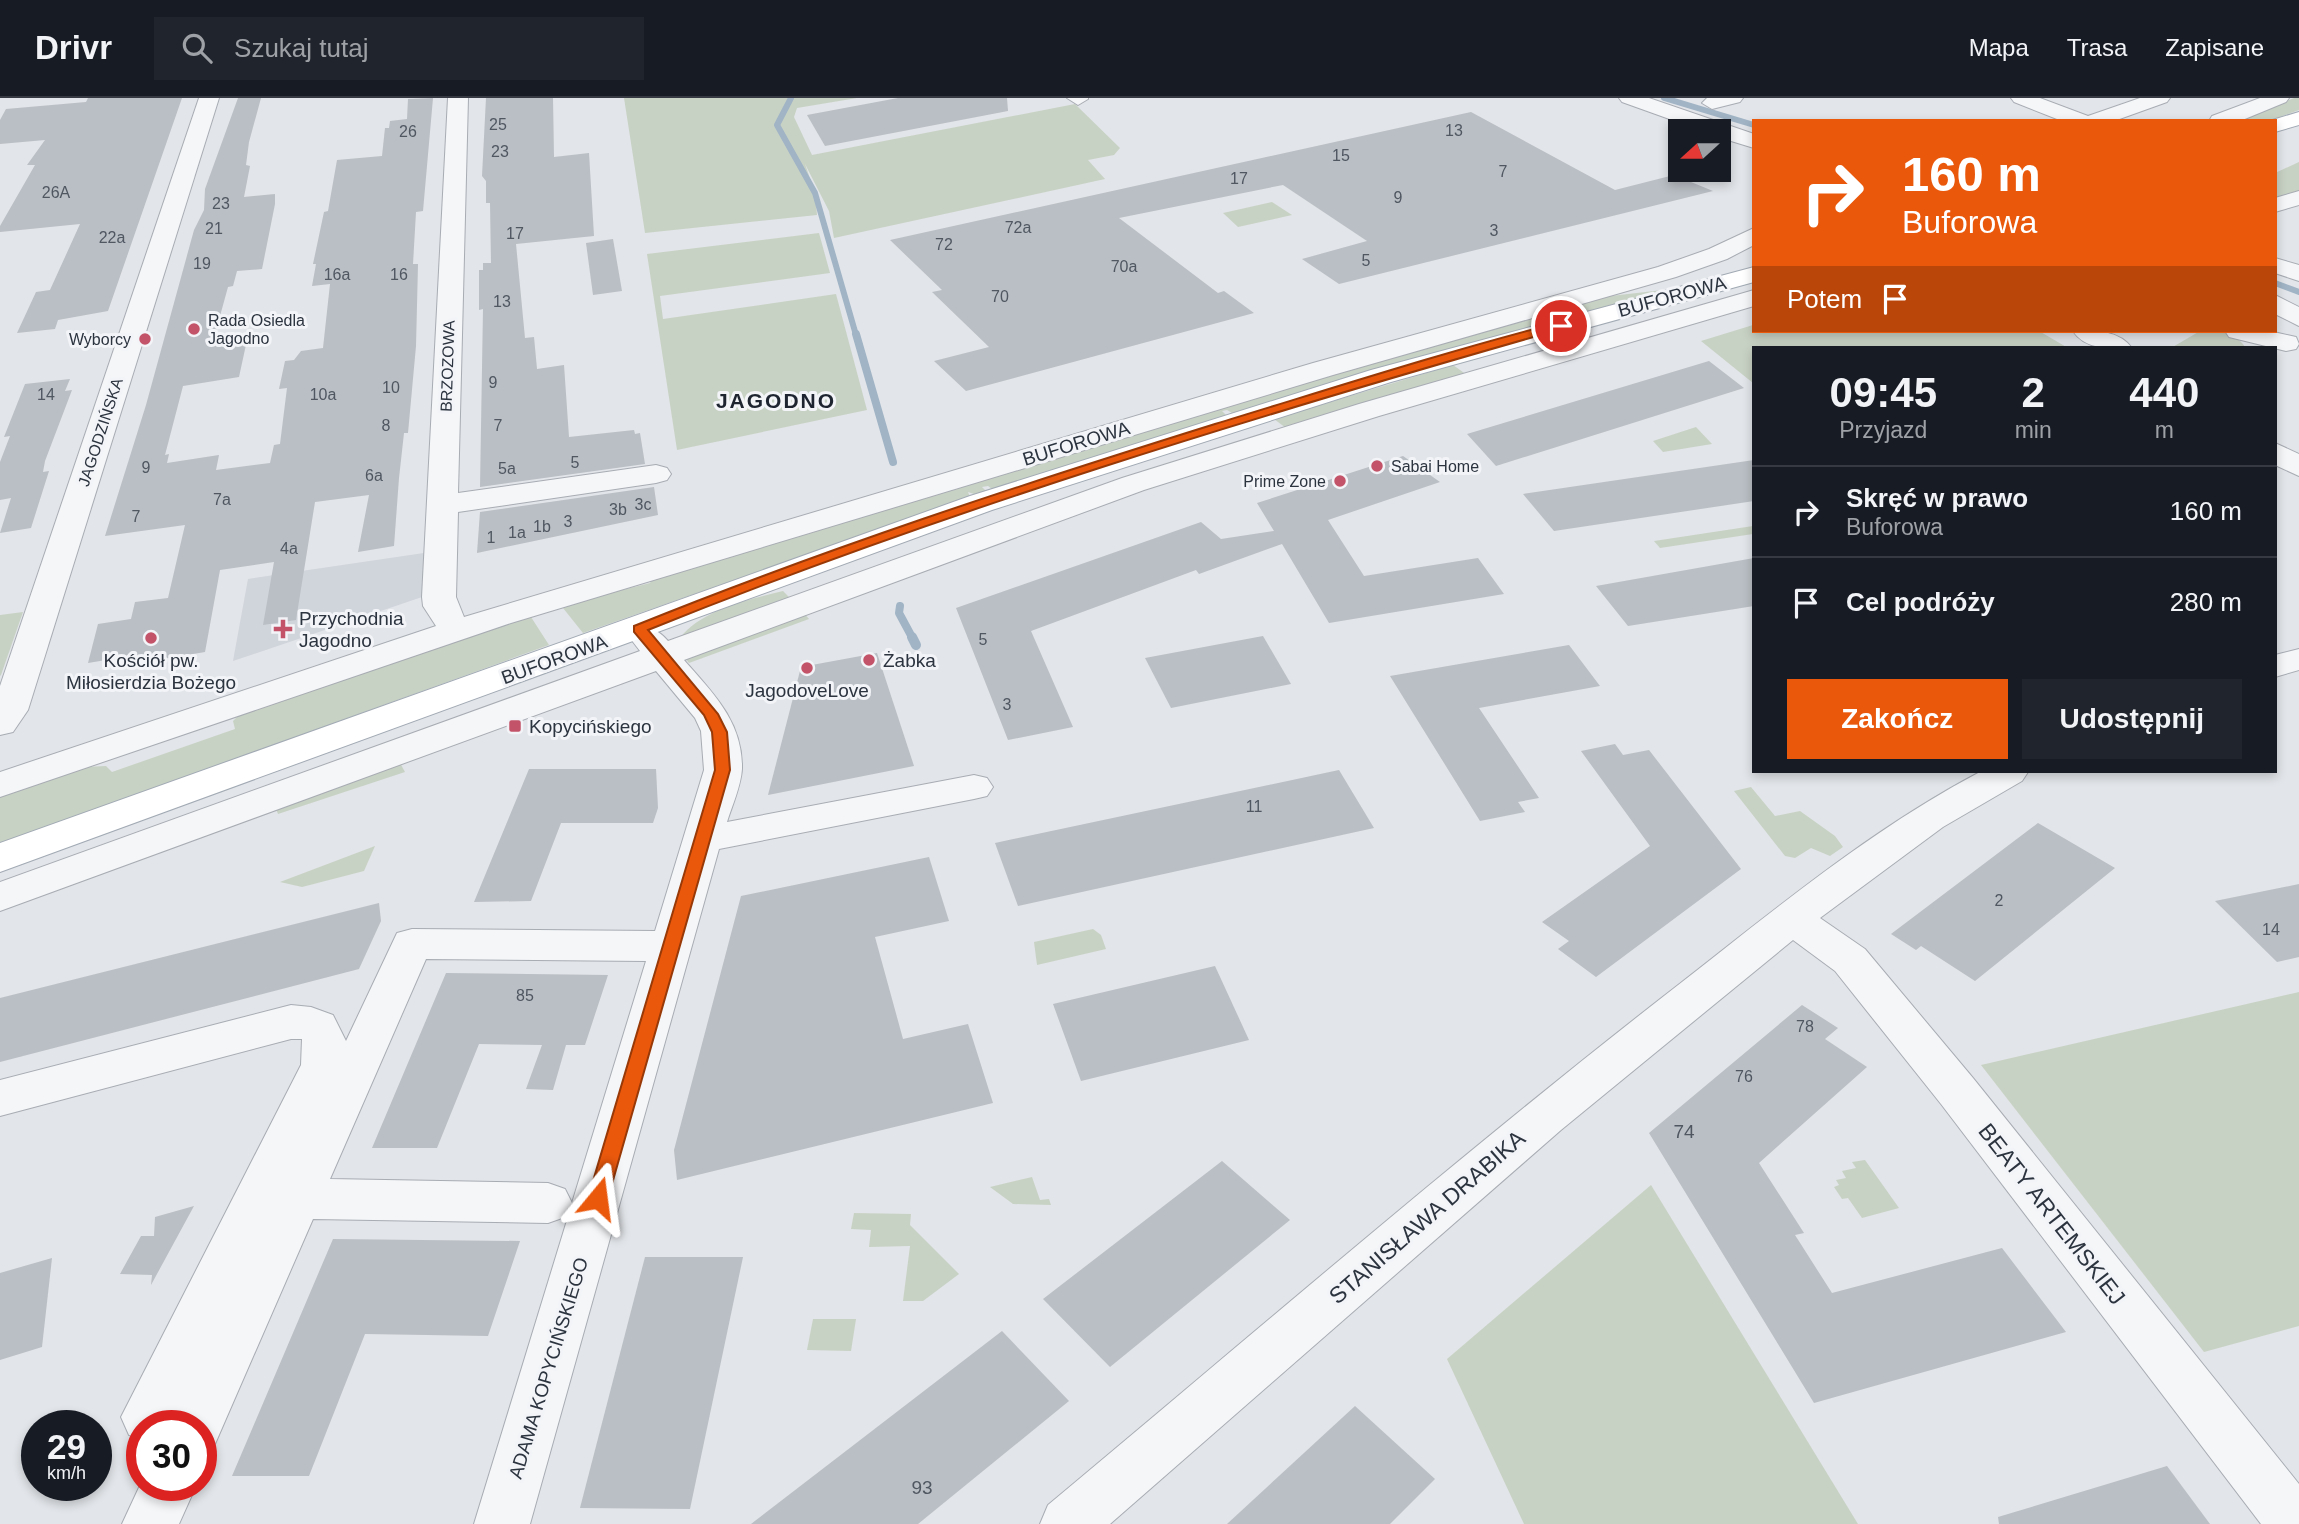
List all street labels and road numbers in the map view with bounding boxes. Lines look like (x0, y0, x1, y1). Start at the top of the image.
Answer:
street label: BUFOROWA (1616, 272, 1729, 321)
street label: BRZOZOWA (437, 319, 458, 412)
street label: JAGODZIŃSKA (74, 375, 126, 488)
street label: BUFOROWA (1020, 417, 1133, 470)
street label: BUFOROWA (498, 630, 610, 688)
street label: BEATY ARTEMSKIEJ (1973, 1118, 2131, 1310)
street label: STANISŁAWA DRABIKA (1324, 1124, 1531, 1309)
street label: ADAMA KOPYCIŃSKIEGO (505, 1255, 592, 1481)

